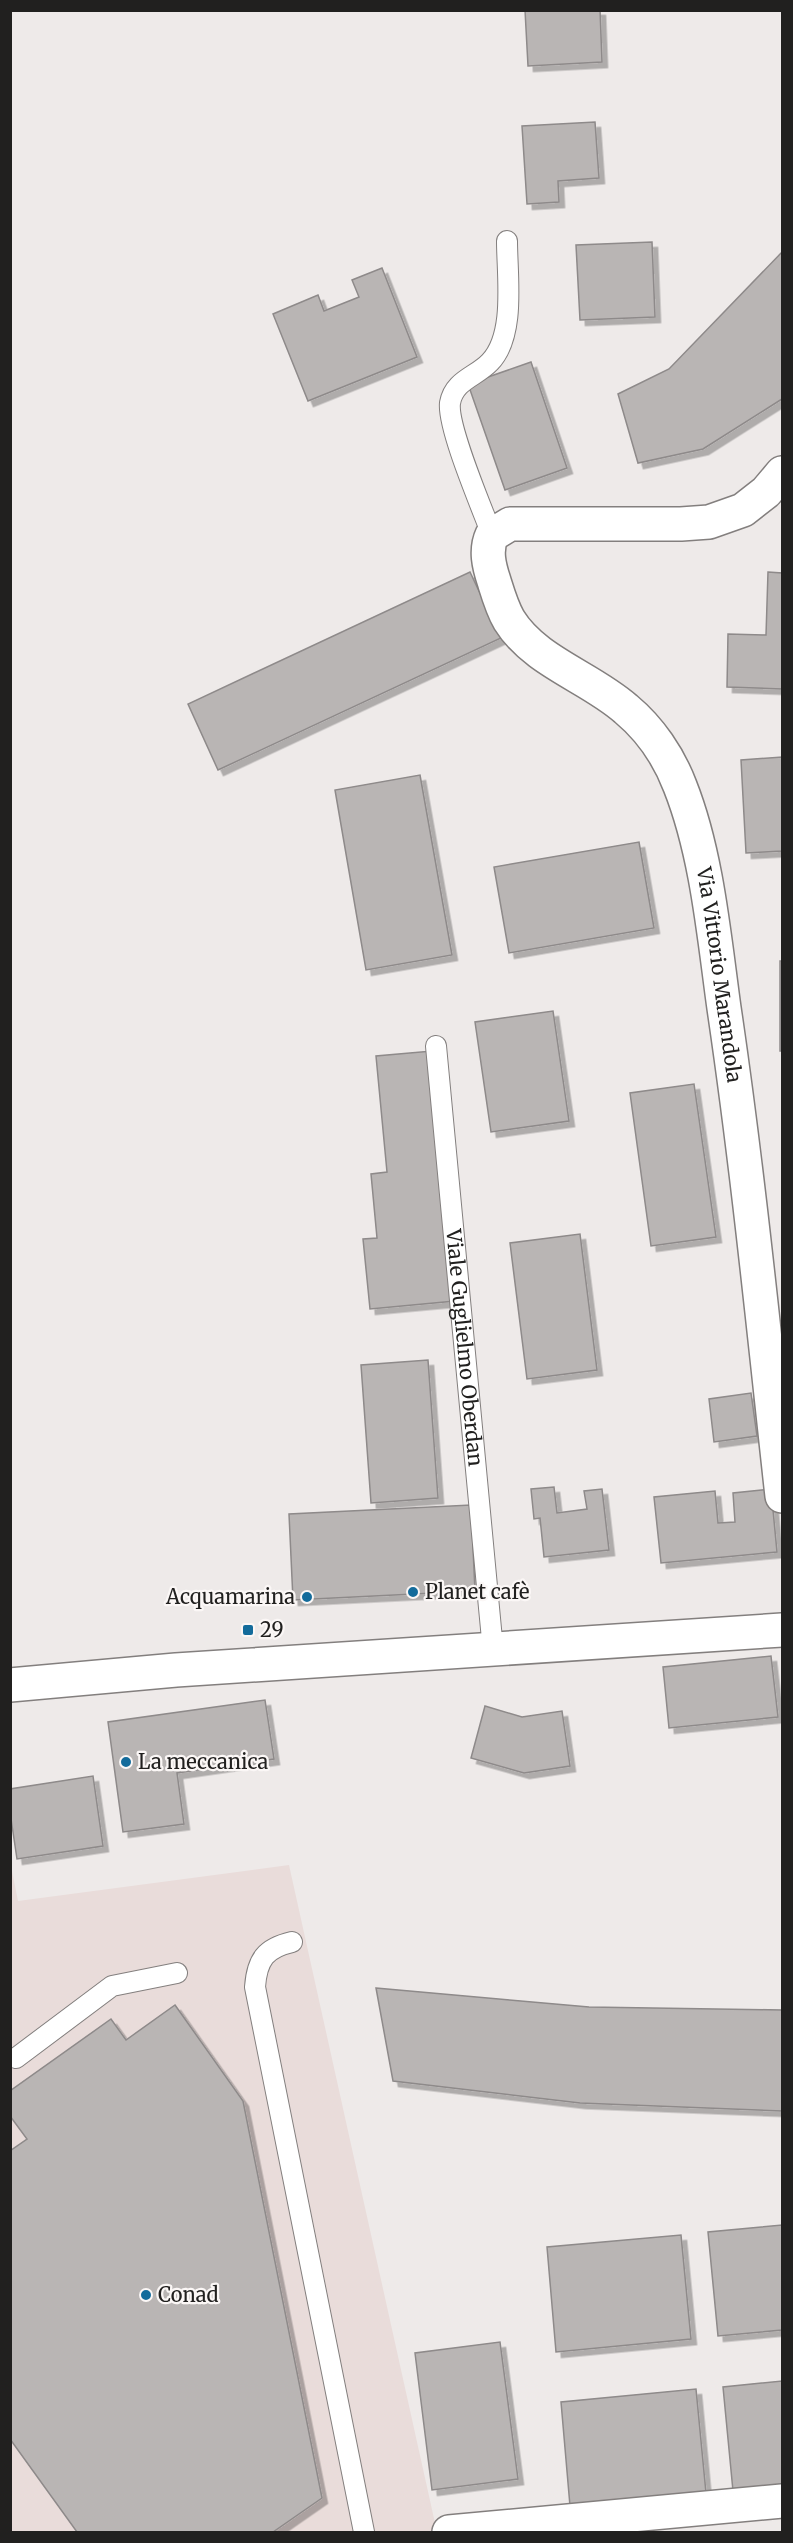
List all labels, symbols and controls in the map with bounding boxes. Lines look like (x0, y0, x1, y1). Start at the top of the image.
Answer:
street label: Via Vittorio Marandola (691, 864, 747, 1084)
street label: Viale Guglielmo Oberdan (441, 1227, 489, 1467)
place label: Planet cafè (425, 1579, 529, 1604)
place label: Acquamarina (165, 1584, 295, 1609)
marker: Planet cafè (406, 1585, 420, 1599)
marker: Acquamarina (300, 1590, 314, 1604)
place label: 29 (260, 1617, 284, 1642)
marker: 29 (241, 1623, 255, 1637)
place label: La meccanica (138, 1749, 268, 1774)
marker: La meccanica (119, 1755, 133, 1769)
place label: Conad (158, 2282, 219, 2307)
marker: Conad (139, 2288, 153, 2302)

